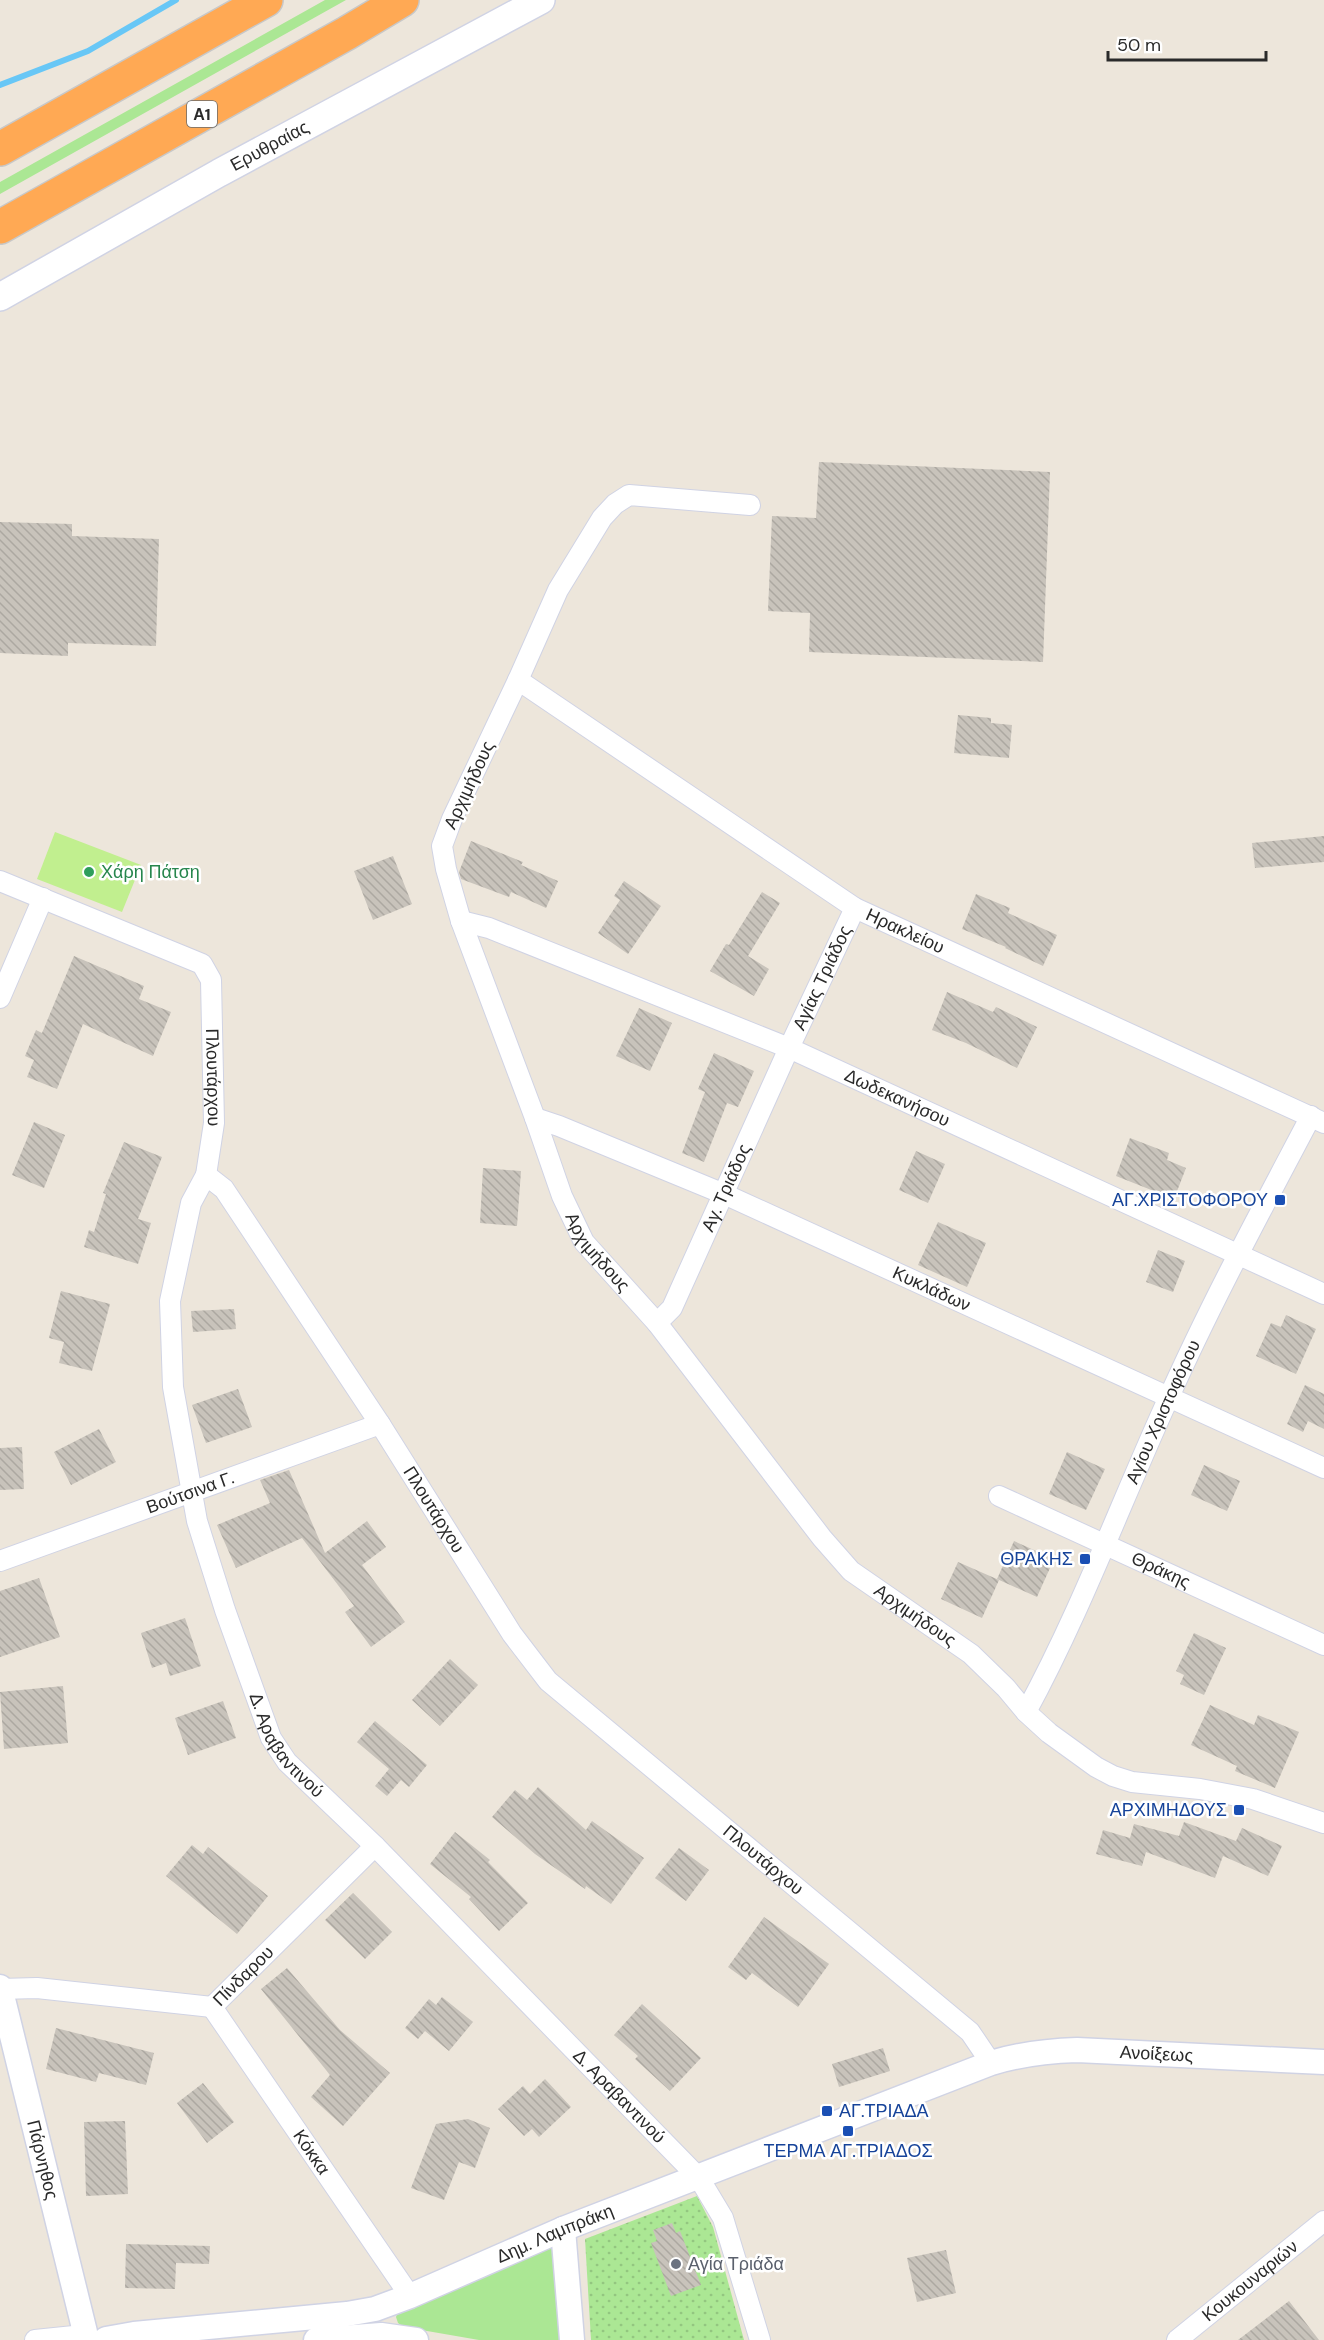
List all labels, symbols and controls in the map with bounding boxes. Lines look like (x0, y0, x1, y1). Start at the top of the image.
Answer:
scale bar (1108, 24, 1266, 62)
text: 50 m (1117, 33, 1161, 57)
road number: Α1 (187, 101, 217, 127)
street label: Ερυθραίας (226, 115, 313, 177)
street label: Αρχιμήδους (438, 737, 500, 833)
place label: Χάρη Πάτση (101, 860, 200, 884)
marker: Χάρη Πάτση (82, 865, 96, 879)
street label: Ηρακλείου (862, 903, 948, 959)
street label: Αγίας Τριάδος (787, 921, 857, 1034)
street label: Πλουτάρχου (200, 1028, 226, 1126)
street label: Δωδεκανήσου (841, 1063, 954, 1132)
street label: Αγ. Τριάδος (696, 1140, 756, 1235)
place label: ΑΓ.ΧΡΙΣΤΟΦΟΡΟΥ (1112, 1188, 1268, 1212)
marker: ΑΓ.ΧΡΙΣΤΟΦΟΡΟΥ (1273, 1193, 1287, 1207)
street label: Αρχιμήδους (560, 1208, 635, 1297)
street label: Κυκλάδων (889, 1261, 974, 1317)
street label: Αγίου Χριστοφόρου (1120, 1336, 1206, 1488)
street label: Πλουτάρχου (398, 1462, 470, 1557)
street label: Βούτσινα Γ. (143, 1466, 237, 1519)
street label: Θράκης (1127, 1546, 1194, 1594)
place label: ΘΡΑΚΗΣ (1000, 1547, 1073, 1571)
marker: ΘΡΑΚΗΣ (1078, 1552, 1092, 1566)
street label: Αρχιμήδους (869, 1579, 961, 1652)
street label: Δ. Αραβαντινού (244, 1689, 329, 1803)
place label: ΑΡΧΙΜΗΔΟΥΣ (1110, 1798, 1227, 1822)
marker: ΑΡΧΙΜΗΔΟΥΣ (1232, 1803, 1246, 1817)
street label: Πλουτάρχου (718, 1819, 809, 1901)
street label: Πίνδαρου (208, 1941, 279, 2012)
street label: Ανοίξεως (1119, 2040, 1194, 2068)
street label: Δ. Αραβαντινού (568, 2044, 671, 2149)
place label: ΑΓ.ΤΡΙΑΔΑ (839, 2099, 929, 2123)
marker: ΑΓ.ΤΡΙΑΔΑ (820, 2104, 834, 2118)
street label: Πάρνηθος (21, 2117, 64, 2203)
marker: ΤΕΡΜΑ ΑΓ.ΤΡΙΑΔΟΣ (841, 2124, 855, 2138)
street label: Κόκκα (287, 2125, 336, 2180)
place label: ΤΕΡΜΑ ΑΓ.ΤΡΙΑΔΟΣ (763, 2139, 933, 2163)
street label: Δημ. Λαμπράκη (493, 2199, 617, 2269)
street label: Κουκουναριών (1197, 2235, 1303, 2327)
place label: Αγία Τριάδα (688, 2252, 784, 2276)
marker: Αγία Τριάδα (669, 2257, 683, 2271)

